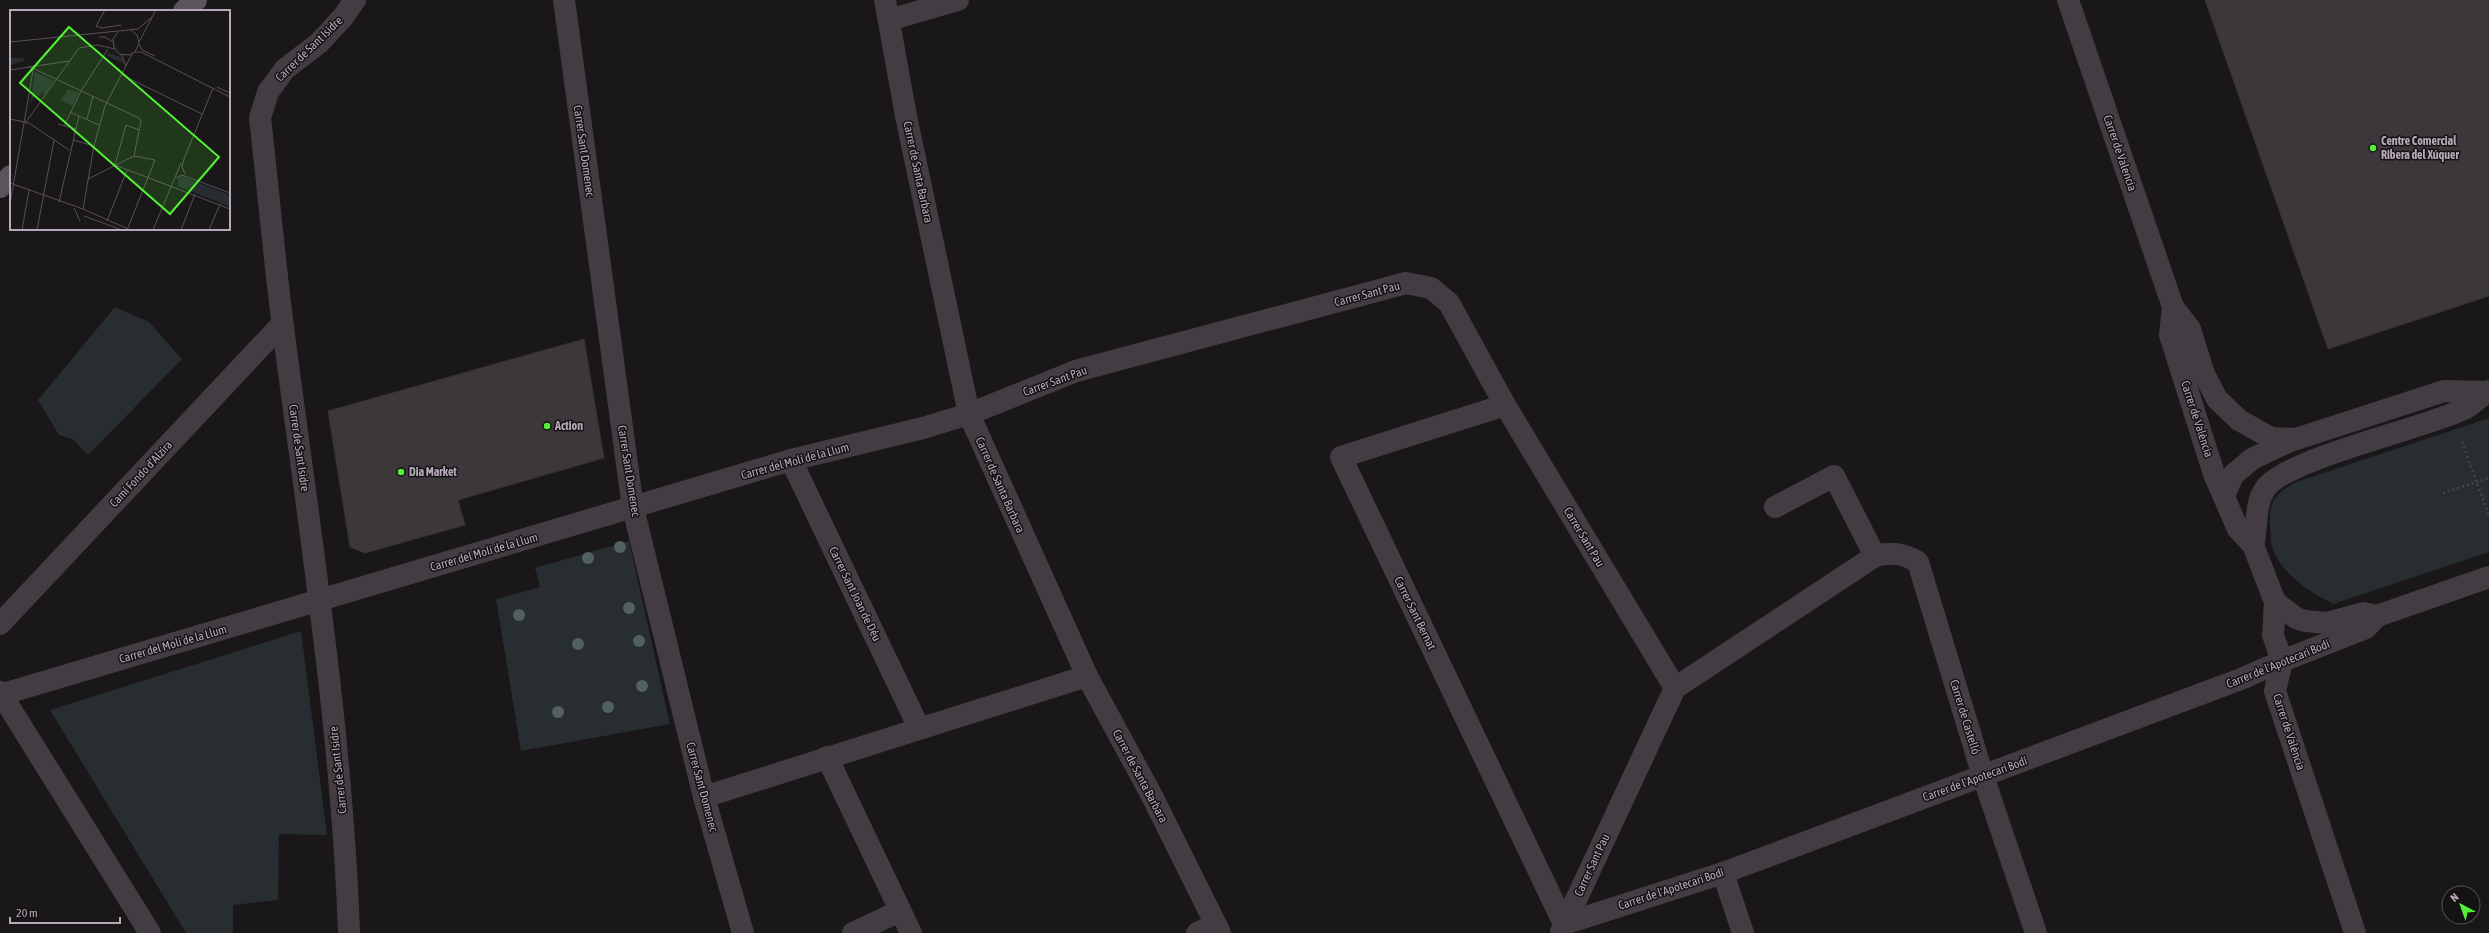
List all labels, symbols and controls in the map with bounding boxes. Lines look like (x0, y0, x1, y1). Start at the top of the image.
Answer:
inset map (10, 10, 230, 230)
street label: Carrer de Sant Isidre (273, 13, 345, 85)
street label: Carrer Sant Domenec (571, 104, 597, 198)
street label: Carrer de Valencia (2100, 113, 2140, 193)
street label: Carrer de Santa Barbara (900, 120, 936, 224)
place label: Centre Comercial Ribera del Xúquer (2381, 134, 2460, 162)
marker: Centre Comercial Ribera del Xúquer (2368, 143, 2378, 153)
street label: Carrer Sant Pau (1333, 278, 1401, 309)
street label: Carrer Sant Pau (1021, 363, 1089, 399)
street label: Carrer de València (2178, 379, 2216, 459)
street label: Carrer de Sant Isidre (286, 404, 312, 492)
place label: Action (554, 419, 583, 433)
marker: Action (542, 421, 552, 431)
street label: Carrer Sant Domenec (615, 424, 643, 518)
street label: Carrer de Santa Barbara (973, 435, 1027, 535)
street label: Camí Fondo d'Alzira (107, 438, 175, 510)
street label: Carrer del Molí de la Llum (739, 440, 851, 482)
place label: Dia Market (409, 465, 457, 479)
marker: Dia Market (396, 467, 406, 477)
street label: Carrer Sant Pau (1561, 505, 1607, 570)
street label: Carrer del Molí de la Llum (429, 530, 539, 574)
street label: Carrer Sant Joan de Déu (826, 544, 884, 644)
street label: Carrer Sant Bernat (1391, 574, 1439, 652)
street label: Carrer del Molí de la Llum (118, 622, 228, 666)
street label: Carrer de l'Apotecari Bodí (2224, 637, 2332, 691)
street label: Carrer de Castelló (1947, 678, 1983, 756)
street label: Carrer de València (2270, 692, 2308, 772)
street label: Carrer de Sant Isidre (326, 726, 350, 814)
street label: Carrer de Santa Barbara (1110, 727, 1170, 825)
street label: Carrer Sant Domenec (683, 741, 721, 834)
street label: Carrer de l'Apotecari Bodí (1921, 753, 2029, 804)
street label: Carrer Sant Pau (1571, 831, 1613, 898)
street label: Carrer de l'Apotecari Bodí (1616, 865, 1726, 913)
north arrow (2441, 885, 2481, 925)
text: N (2448, 891, 2461, 904)
scale bar (10, 899, 120, 925)
text: 20 m (16, 906, 38, 920)

